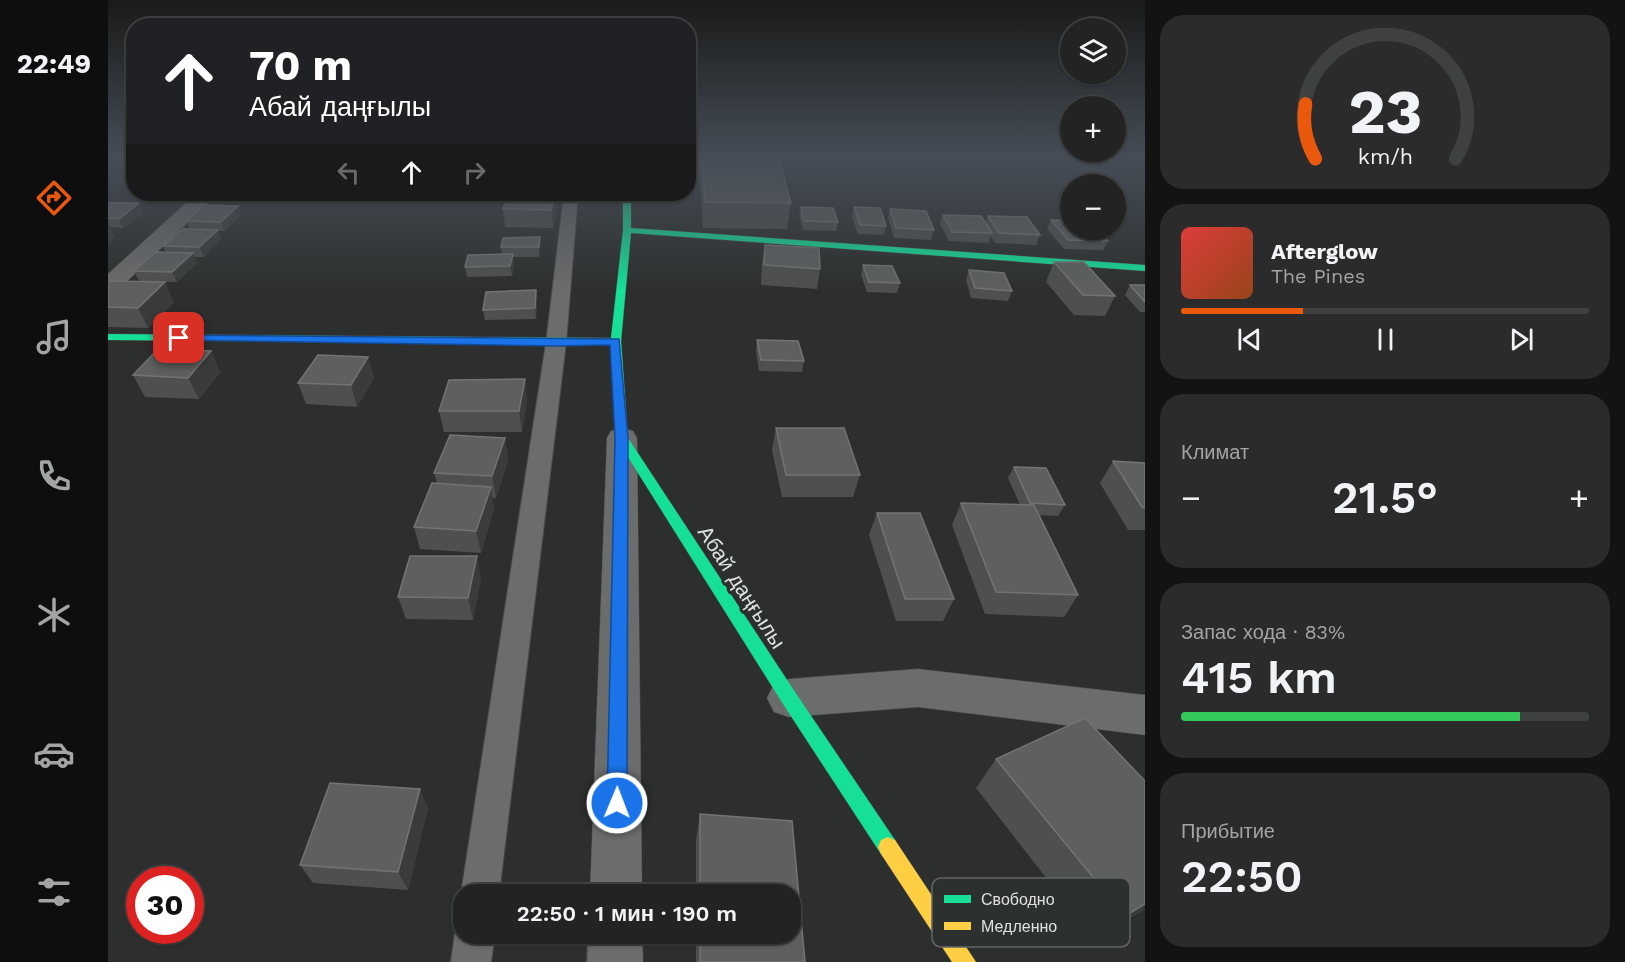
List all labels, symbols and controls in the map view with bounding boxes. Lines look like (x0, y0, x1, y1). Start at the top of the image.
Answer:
map controls (1060, 18, 1126, 240)
button: layers (1060, 18, 1126, 84)
text: 70 m (249, 41, 352, 90)
icon: ahead (150, 42, 228, 120)
text: 22:49 (17, 48, 91, 80)
text: 23 (1348, 75, 1422, 148)
text: Абай даңғылы (249, 91, 431, 123)
button: + (1060, 96, 1126, 162)
text: km/h (1357, 145, 1413, 170)
icon: left (332, 156, 365, 189)
icon: ahead (395, 156, 428, 189)
icon: right (458, 156, 491, 189)
button: − (1060, 174, 1126, 240)
icon: directions (33, 177, 75, 219)
text: Afterglow (1271, 239, 1378, 264)
text: The Pines (1271, 264, 1365, 288)
pin (153, 312, 204, 363)
icon: music (33, 316, 75, 358)
icon: arrive (162, 321, 195, 354)
icon: previous (1233, 323, 1266, 356)
icon: pause (1369, 323, 1402, 356)
icon: next (1505, 323, 1538, 356)
text: Климат (1181, 440, 1249, 464)
icon: phone (33, 455, 75, 497)
text: 21.5° (1332, 471, 1438, 524)
text: − (1181, 478, 1201, 517)
text: + (1569, 478, 1589, 517)
street label: Абай даңғылы (693, 521, 791, 653)
icon: climate (33, 594, 75, 636)
text: Запас хода · 83% (1181, 620, 1345, 644)
text: 415 km (1181, 651, 1337, 704)
icon: car (33, 733, 75, 775)
position arrow (585, 771, 649, 835)
text: Прибытие (1181, 819, 1275, 843)
text: 22:50 (1181, 850, 1303, 903)
speed limit sign: 30 (126, 866, 204, 944)
icon: filters (33, 871, 75, 913)
legend (932, 878, 1130, 947)
text: Свободно (981, 890, 1055, 909)
text: 22:50 · 1 мин · 190 m (517, 901, 737, 926)
text: Медленно (981, 917, 1057, 936)

